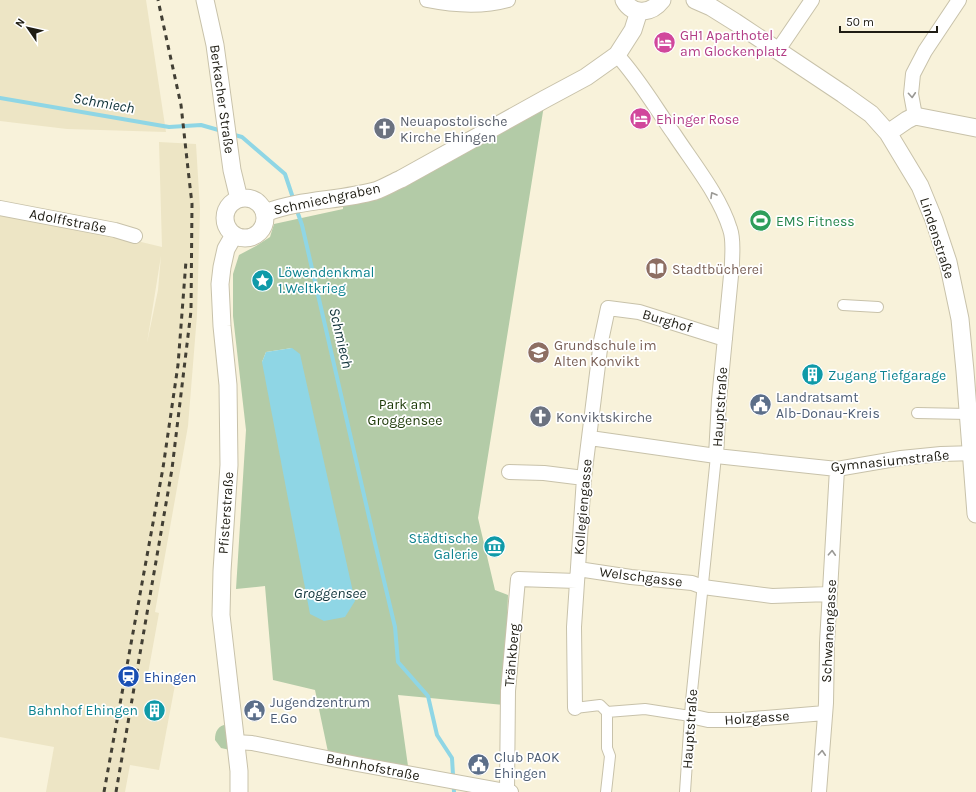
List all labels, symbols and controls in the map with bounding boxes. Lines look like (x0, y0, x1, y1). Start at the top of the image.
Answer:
north arrow (8, 8, 48, 48)
scale bar (840, 8, 937, 34)
text: 50 m (846, 15, 874, 29)
text: N (13, 16, 28, 30)
place label: GH1 Aparthotel am Glockenplatz (680, 27, 787, 60)
hotel icon: GH1 Aparthotel am Glockenplatz (651, 30, 677, 56)
street label: Berkacher Straße (206, 43, 238, 155)
water label: Schmiech (72, 89, 136, 117)
one-way arrow (908, 92, 917, 98)
hotel icon: Ehinger Rose (627, 106, 653, 132)
place label: Ehinger Rose (656, 111, 739, 128)
place label: Neuapostolische Kirche Ehingen (400, 113, 507, 146)
church icon: Neuapostolische Kirche Ehingen (371, 116, 397, 142)
street label: Schmiechgraben (272, 179, 382, 219)
one-way arrow (711, 192, 718, 199)
street label: Lindenstraße (916, 195, 958, 281)
street label: Adolffstraße (28, 205, 108, 237)
sports icon: EMS Fitness (747, 208, 773, 234)
place label: EMS Fitness (776, 213, 855, 230)
library icon: Stadtbücherei (644, 256, 670, 282)
place label: Stadtbücherei (672, 261, 763, 278)
place label: Löwendenkmal 1.Weltkrieg (278, 264, 375, 297)
place icon: Löwendenkmal 1.Weltkrieg (250, 267, 276, 293)
street label: Burghof (640, 305, 694, 337)
water label: Schmiech (325, 306, 357, 370)
place label: Grundschule im Alten Konvikt (554, 337, 657, 370)
school or university icon: Grundschule im Alten Konvikt (526, 340, 552, 366)
building icon: Zugang Tiefgarage (800, 362, 826, 388)
street label: Hauptstraße (709, 366, 731, 448)
place label: Zugang Tiefgarage (828, 367, 946, 384)
place label: Landratsamt Alb-Donau-Kreis (776, 389, 880, 422)
public building icon: Landratsamt Alb-Donau-Kreis (748, 392, 774, 418)
park label: Park am Groggensee (368, 396, 442, 429)
church icon: Konviktskirche (528, 404, 554, 430)
place label: Konviktskirche (556, 409, 652, 426)
street label: Gymnasiumstraße (830, 446, 950, 476)
street label: Kollegiengasse (570, 458, 596, 556)
street label: Pfisterstraße (215, 471, 237, 555)
place label: Städtische Galerie (409, 530, 478, 563)
museum icon: Städtische Galerie (481, 533, 507, 559)
one-way arrow (828, 550, 837, 556)
street label: Welschgasse (598, 563, 684, 591)
street label: Schwanengasse (818, 579, 840, 683)
water label: Groggensee (294, 584, 366, 602)
street label: Tränkberg (501, 623, 523, 687)
station icon: Ehingen (116, 664, 142, 690)
place label: Ehingen (144, 669, 196, 686)
street label: Hauptstraße (679, 688, 701, 770)
place label: Jugendzentrum E.Go (270, 694, 370, 727)
building icon: Bahnhof Ehingen (141, 697, 167, 723)
public building icon: Jugendzentrum E.Go (241, 697, 267, 723)
place label: Bahnhof Ehingen (28, 702, 138, 719)
street label: Holzgasse (724, 707, 790, 729)
place label: Club PAOK Ehingen (494, 749, 560, 782)
street label: Bahnhofstraße (325, 750, 421, 784)
one-way arrow (818, 750, 827, 756)
public building icon: Club PAOK Ehingen (465, 752, 491, 778)

